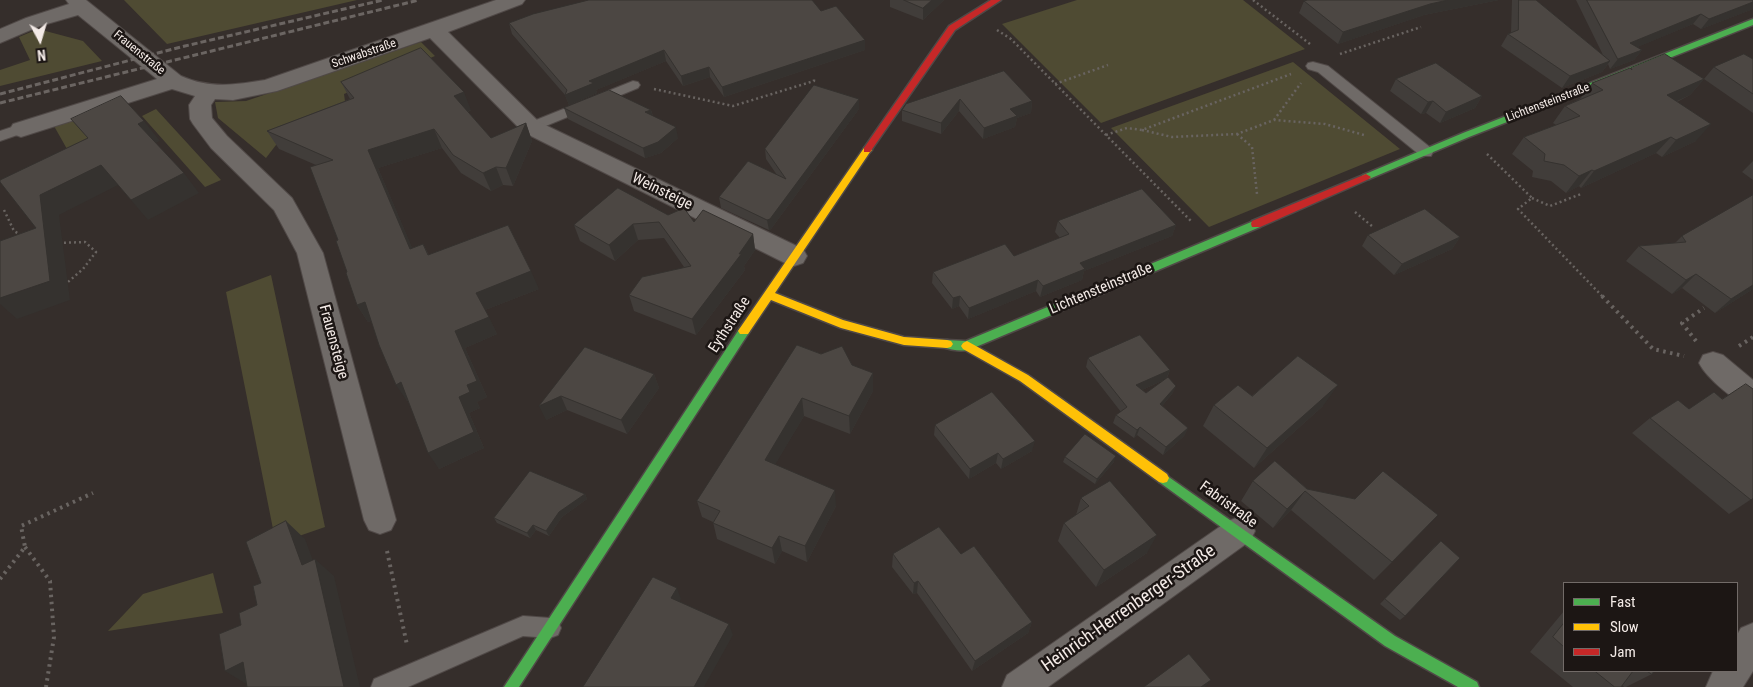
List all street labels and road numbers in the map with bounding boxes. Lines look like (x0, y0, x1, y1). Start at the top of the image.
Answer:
street label: Frauenstraße (110, 28, 168, 78)
street label: Schwabstraße (330, 36, 398, 72)
street label: Lichtensteinstraße (1504, 80, 1592, 126)
street label: Weinsteige (629, 170, 695, 214)
street label: Lichtensteinstraße (1047, 259, 1155, 319)
street label: Eythstraße (705, 294, 755, 356)
street label: Frauensteige (314, 303, 352, 381)
street label: Fabristraße (1196, 478, 1260, 532)
street label: Heinrich-Herrenberger-Straße (1038, 541, 1220, 677)

